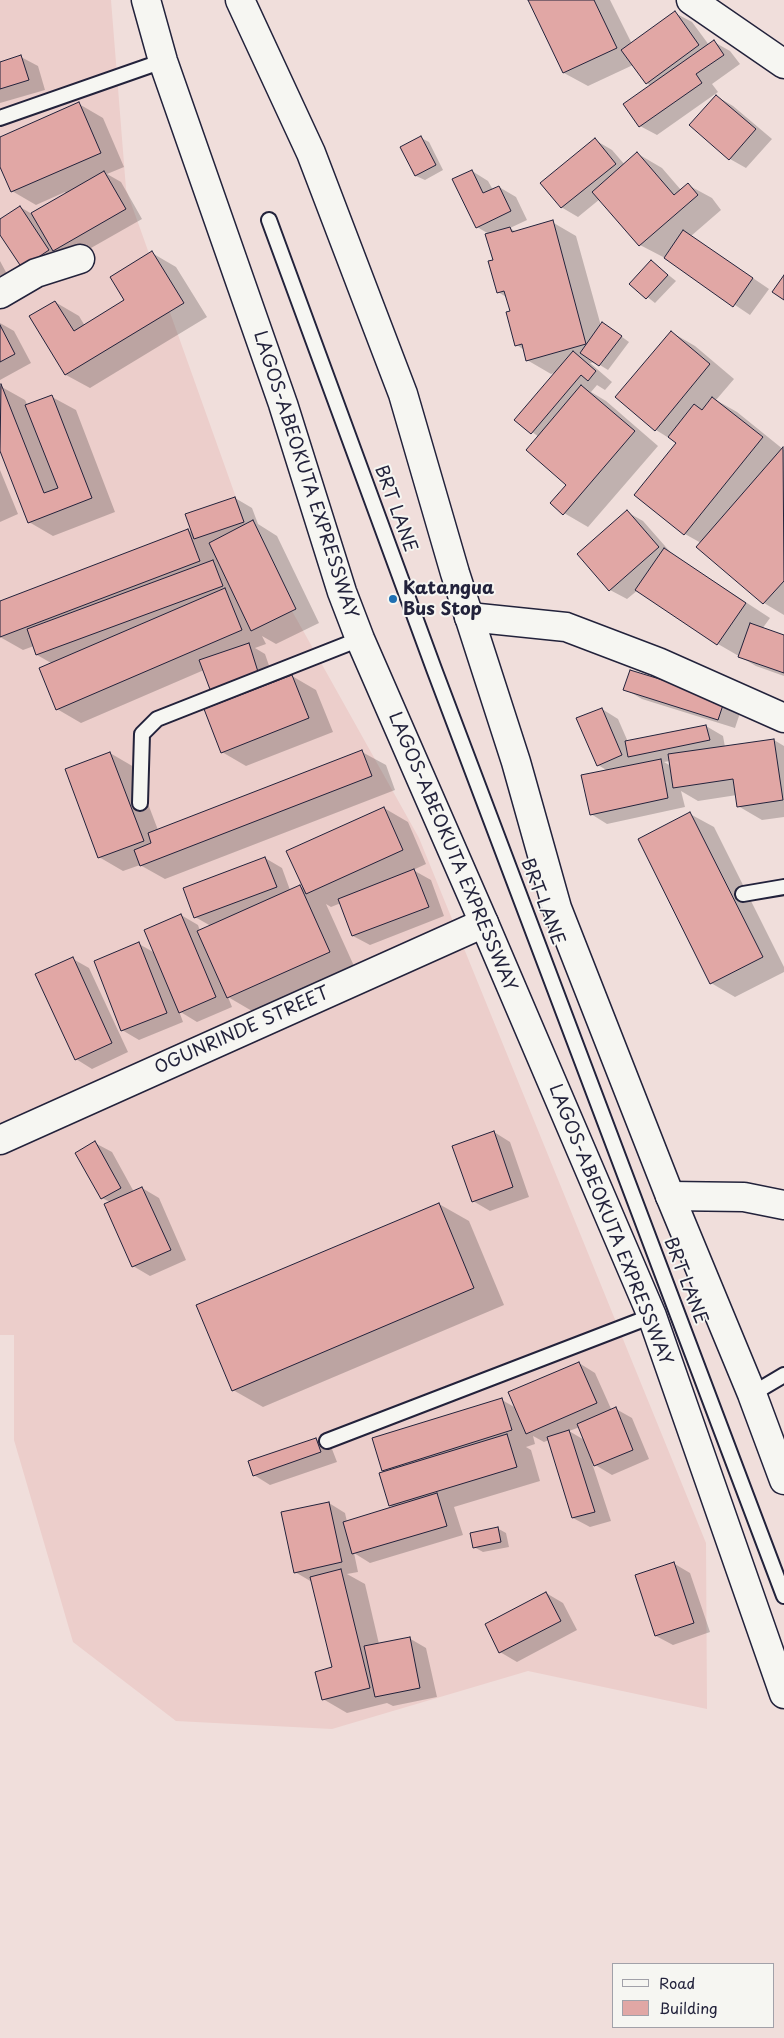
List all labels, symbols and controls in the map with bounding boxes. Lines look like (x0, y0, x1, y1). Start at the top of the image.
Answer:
street label: LAGOS-ABEOKUTA EXPRESSWAY (248, 328, 362, 622)
street label: BRT LANE (369, 463, 421, 555)
place label: Katangua Bus Stop (403, 578, 494, 620)
marker: Katangua Bus Stop (387, 593, 399, 605)
street label: LAGOS-ABEOKUTA EXPRESSWAY (383, 709, 521, 995)
street label: BRT LANE (516, 856, 568, 948)
street label: OGUNRINDE STREET (151, 983, 333, 1079)
street label: LAGOS-ABEOKUTA EXPRESSWAY (544, 1081, 676, 1369)
street label: BRT LANE (659, 1235, 711, 1327)
legend (612, 1963, 774, 2028)
text: Road (659, 1971, 695, 1994)
text: Building (659, 1996, 718, 2019)

